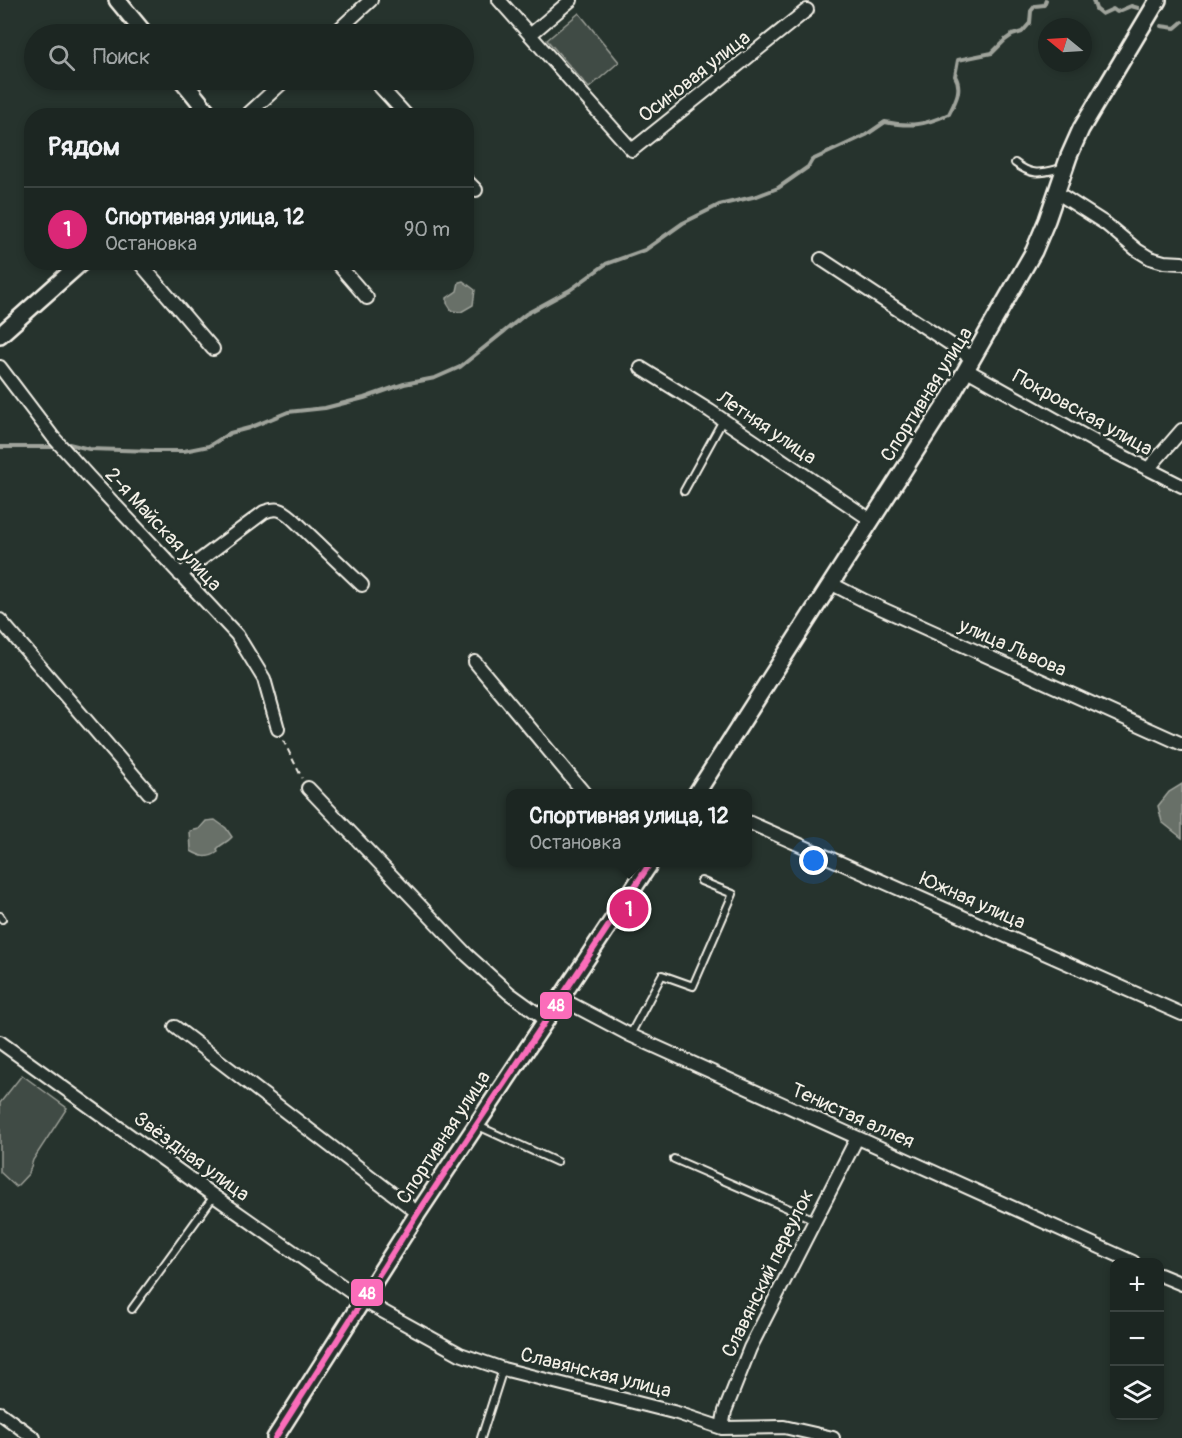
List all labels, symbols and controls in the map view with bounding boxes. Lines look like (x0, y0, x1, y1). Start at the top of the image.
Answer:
north arrow (1038, 18, 1092, 72)
search box (24, 24, 474, 90)
street label: Осиновая улица (633, 25, 755, 128)
icon: search (45, 41, 78, 74)
text: Поиск (93, 43, 150, 71)
text: Рядом (48, 131, 120, 163)
text: Спортивная улица, 12 (105, 203, 304, 231)
text: 1 (64, 217, 71, 242)
text: 90 m (404, 217, 450, 242)
text: Остановка (105, 231, 197, 256)
street label: Спортивная улица (875, 322, 978, 466)
street label: Покровская улица (1008, 364, 1157, 461)
street label: Летняя улица (711, 384, 821, 470)
street label: 2-я Майская улица (100, 462, 227, 596)
street label: улица Львова (954, 612, 1070, 682)
popup (506, 789, 752, 867)
text: Спортивная улица, 12 (529, 802, 729, 830)
text: Остановка (529, 830, 621, 855)
your location (799, 846, 828, 875)
street label: Южная улица (916, 866, 1029, 935)
pin: 1 (610, 886, 648, 932)
line badge: 48 (539, 991, 573, 1020)
text: 48 (547, 996, 565, 1016)
street label: Спортивная улица (391, 1066, 496, 1209)
street label: Тенистая аллея (787, 1077, 918, 1154)
street label: Звёздная улица (129, 1106, 255, 1207)
street label: Славянский переулок (716, 1185, 819, 1361)
map controls (1110, 1258, 1164, 1420)
button: + (1110, 1258, 1164, 1312)
line badge: 48 (350, 1278, 384, 1307)
text: 48 (358, 1284, 376, 1304)
button: − (1110, 1312, 1164, 1366)
street label: Славянская улица (518, 1342, 674, 1403)
button: layers (1110, 1366, 1164, 1420)

